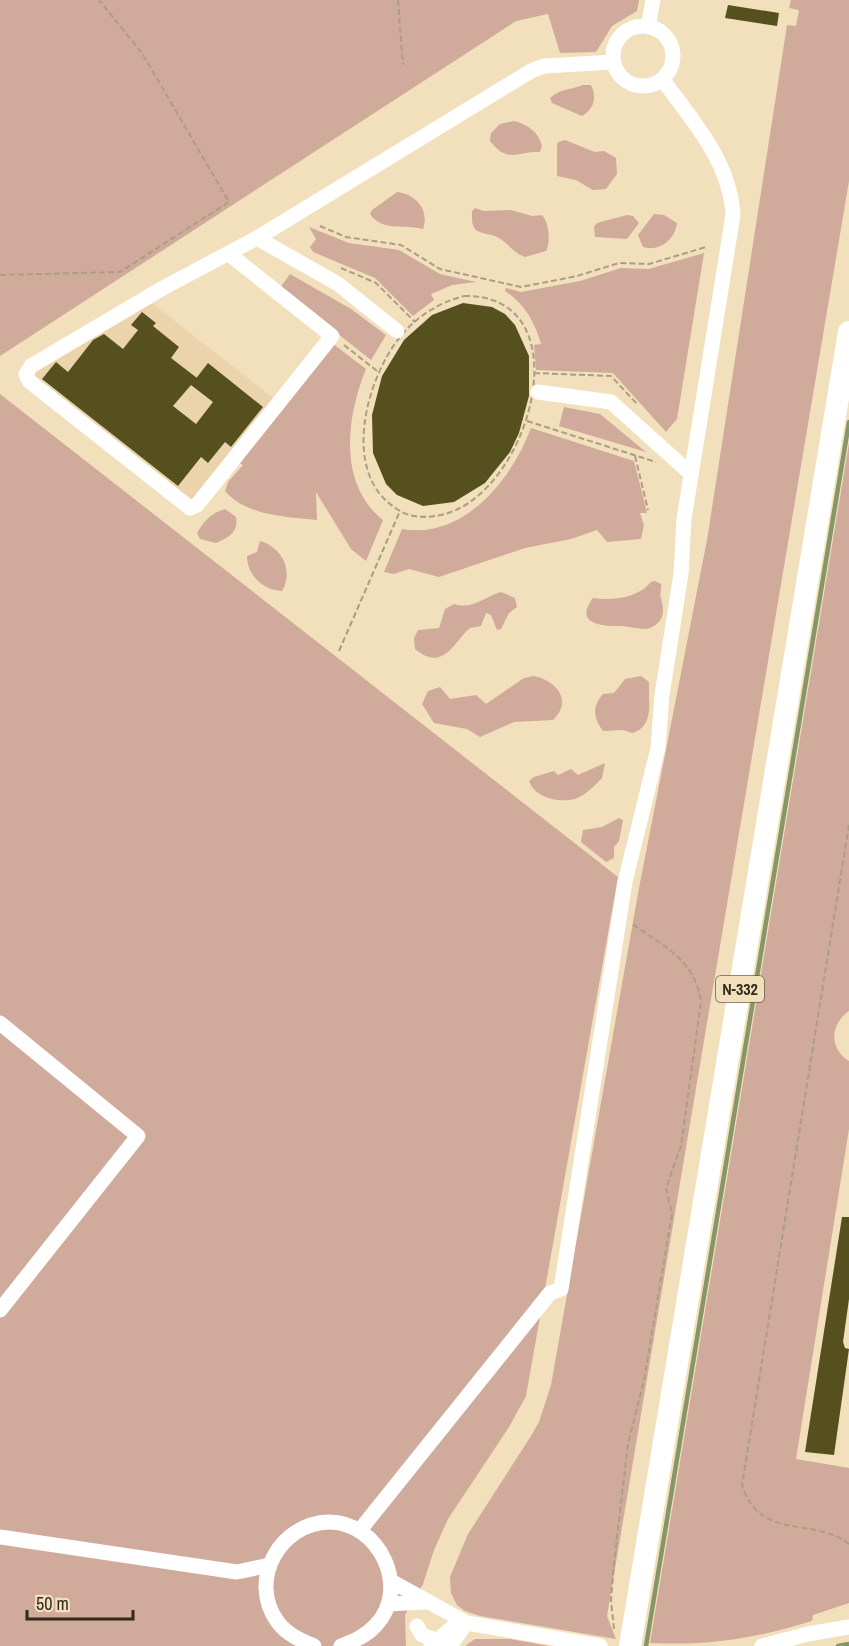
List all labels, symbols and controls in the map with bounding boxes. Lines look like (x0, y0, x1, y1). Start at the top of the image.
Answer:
road number: N-332 (716, 976, 764, 1002)
scale bar (27, 1583, 134, 1621)
text: 50 m (36, 1591, 69, 1616)

